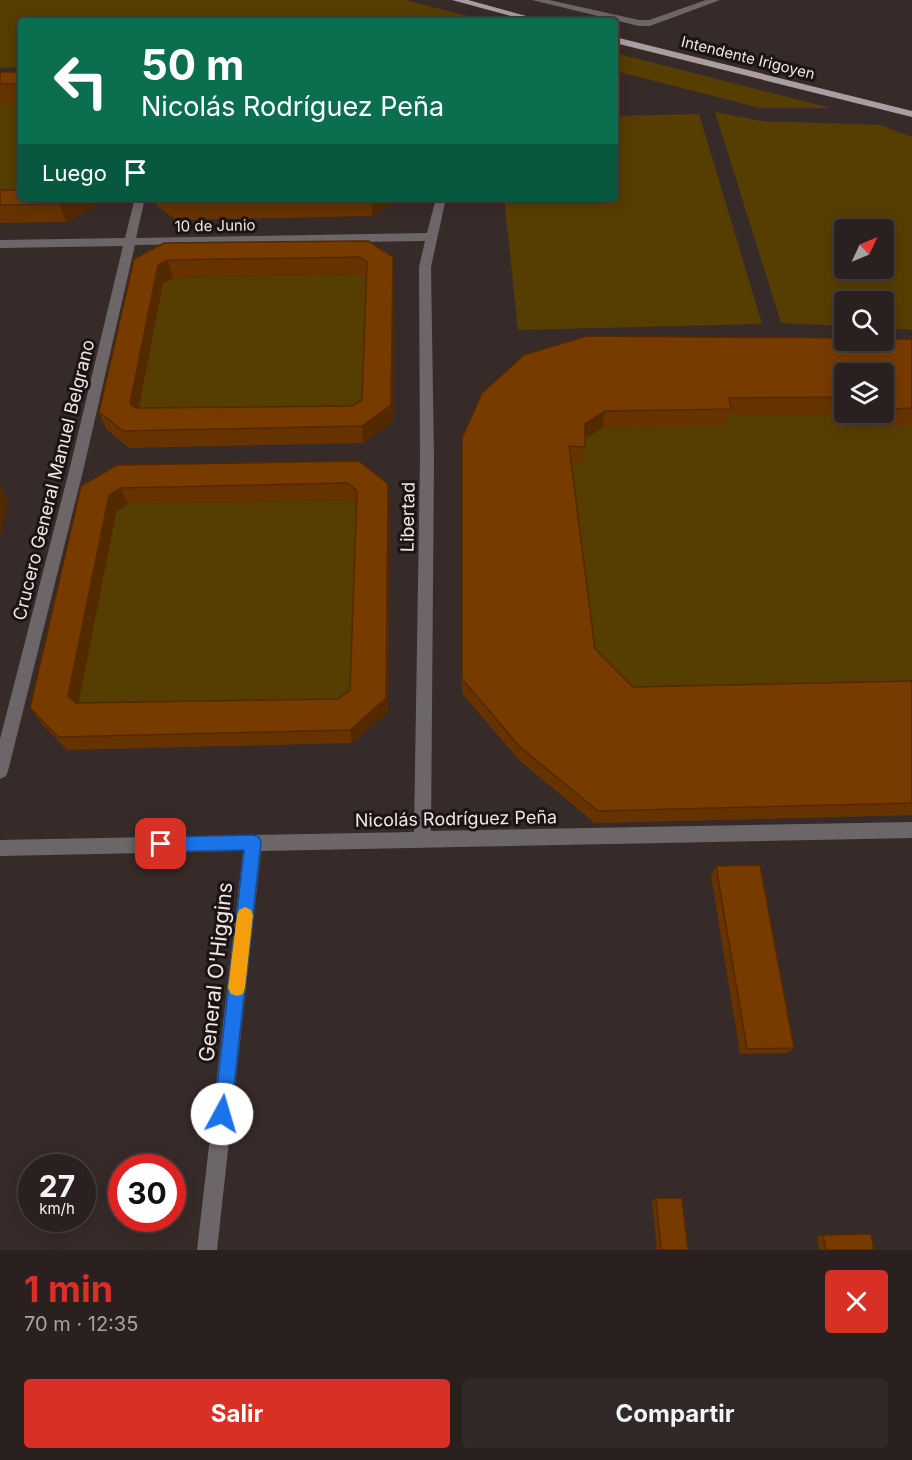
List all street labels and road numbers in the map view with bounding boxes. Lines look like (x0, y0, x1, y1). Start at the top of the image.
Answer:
street label: Intendente Irigoyen (679, 32, 817, 83)
street label: 10 de Junio (174, 215, 256, 236)
street label: Crucero General Manuel Belgrano (8, 337, 99, 622)
street label: Libertad (396, 482, 419, 552)
street label: Nicolás Rodríguez Peña (355, 806, 557, 831)
street label: General O'Higgins (194, 881, 237, 1063)

